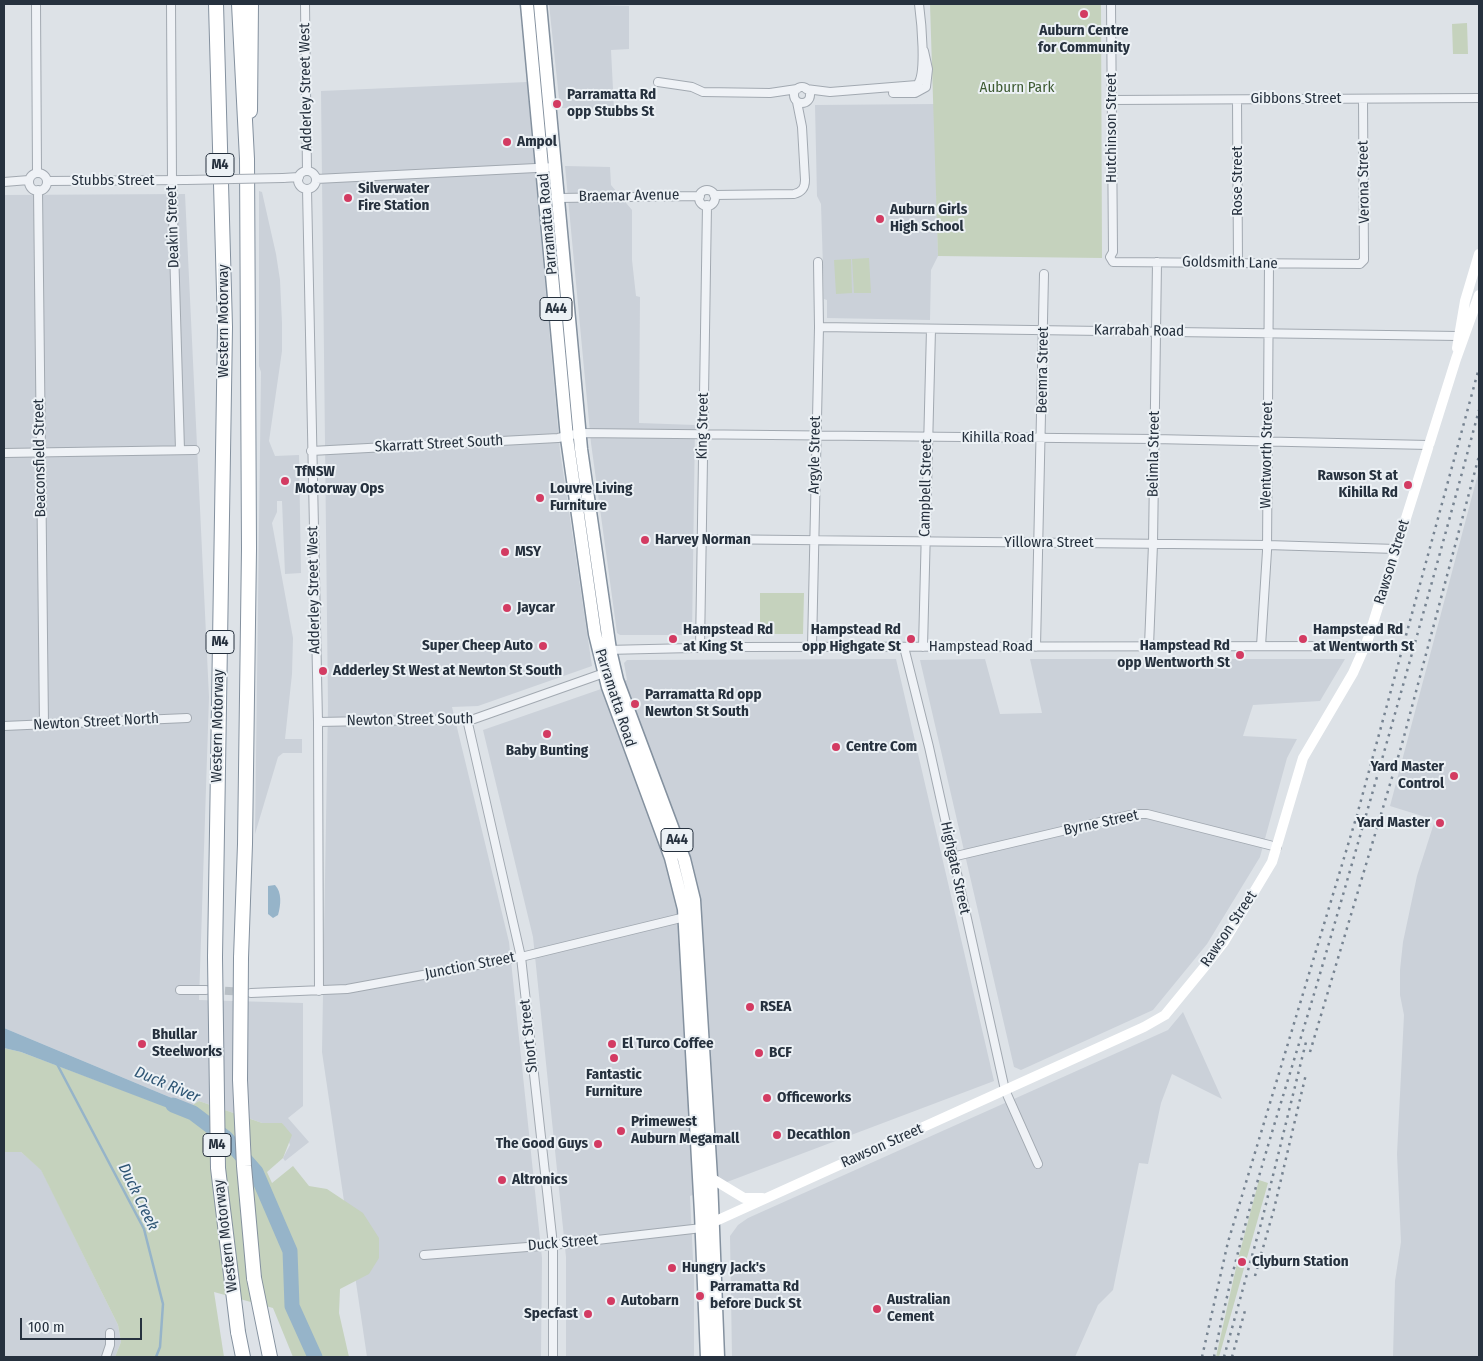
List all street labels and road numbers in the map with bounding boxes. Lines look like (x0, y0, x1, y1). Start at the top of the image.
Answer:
street label: Adderley Street West (296, 23, 316, 151)
street label: Hutchinson Street (1103, 73, 1121, 183)
street label: Gibbons Street (1251, 90, 1341, 108)
street label: Verona Street (1354, 140, 1374, 224)
street label: Rose Street (1229, 146, 1247, 216)
road number: M4 (206, 154, 234, 176)
street label: Stubbs Street (72, 172, 154, 190)
street label: Parramatta Road (535, 172, 561, 276)
street label: Deakin Street (163, 185, 183, 269)
street label: Braemar Avenue (579, 186, 679, 206)
street label: Goldsmith Lane (1182, 253, 1278, 273)
street label: Western Motorway (215, 264, 233, 378)
road number: A44 (540, 298, 572, 320)
street label: Karrabah Road (1094, 321, 1184, 341)
street label: Beemra Street (1033, 326, 1053, 414)
street label: King Street (693, 392, 713, 460)
street label: Beaconsfield Street (30, 398, 50, 518)
street label: Wentworth Street (1257, 401, 1277, 509)
street label: Belimla Street (1144, 411, 1164, 497)
street label: Argyle Street (805, 416, 825, 494)
street label: Kihilla Road (961, 429, 1035, 447)
street label: Skarratt Street South (374, 432, 504, 456)
street label: Campbell Street (916, 439, 936, 537)
street label: Rawson Street (1371, 517, 1413, 607)
street label: Adderley Street West (304, 526, 324, 654)
street label: Yillowra Street (1004, 534, 1094, 552)
road number: M4 (206, 630, 234, 654)
street label: Hampstead Road (929, 638, 1033, 656)
street label: Parramatta Road (591, 647, 639, 749)
street label: Western Motorway (208, 669, 228, 783)
street label: Newton Street North (33, 710, 159, 734)
street label: Newton Street South (346, 710, 474, 730)
street label: Byrne Street (1062, 806, 1140, 840)
street label: Highgate Street (936, 820, 974, 916)
road number: A44 (661, 828, 693, 852)
street label: Rawson Street (1197, 888, 1261, 970)
street label: Junction Street (424, 948, 516, 984)
street label: Short Street (516, 998, 542, 1074)
street label: Rawson Street (838, 1120, 926, 1172)
road number: M4 (203, 1134, 231, 1156)
street label: Western Motorway (210, 1179, 242, 1293)
street label: Duck Street (527, 1231, 599, 1255)

